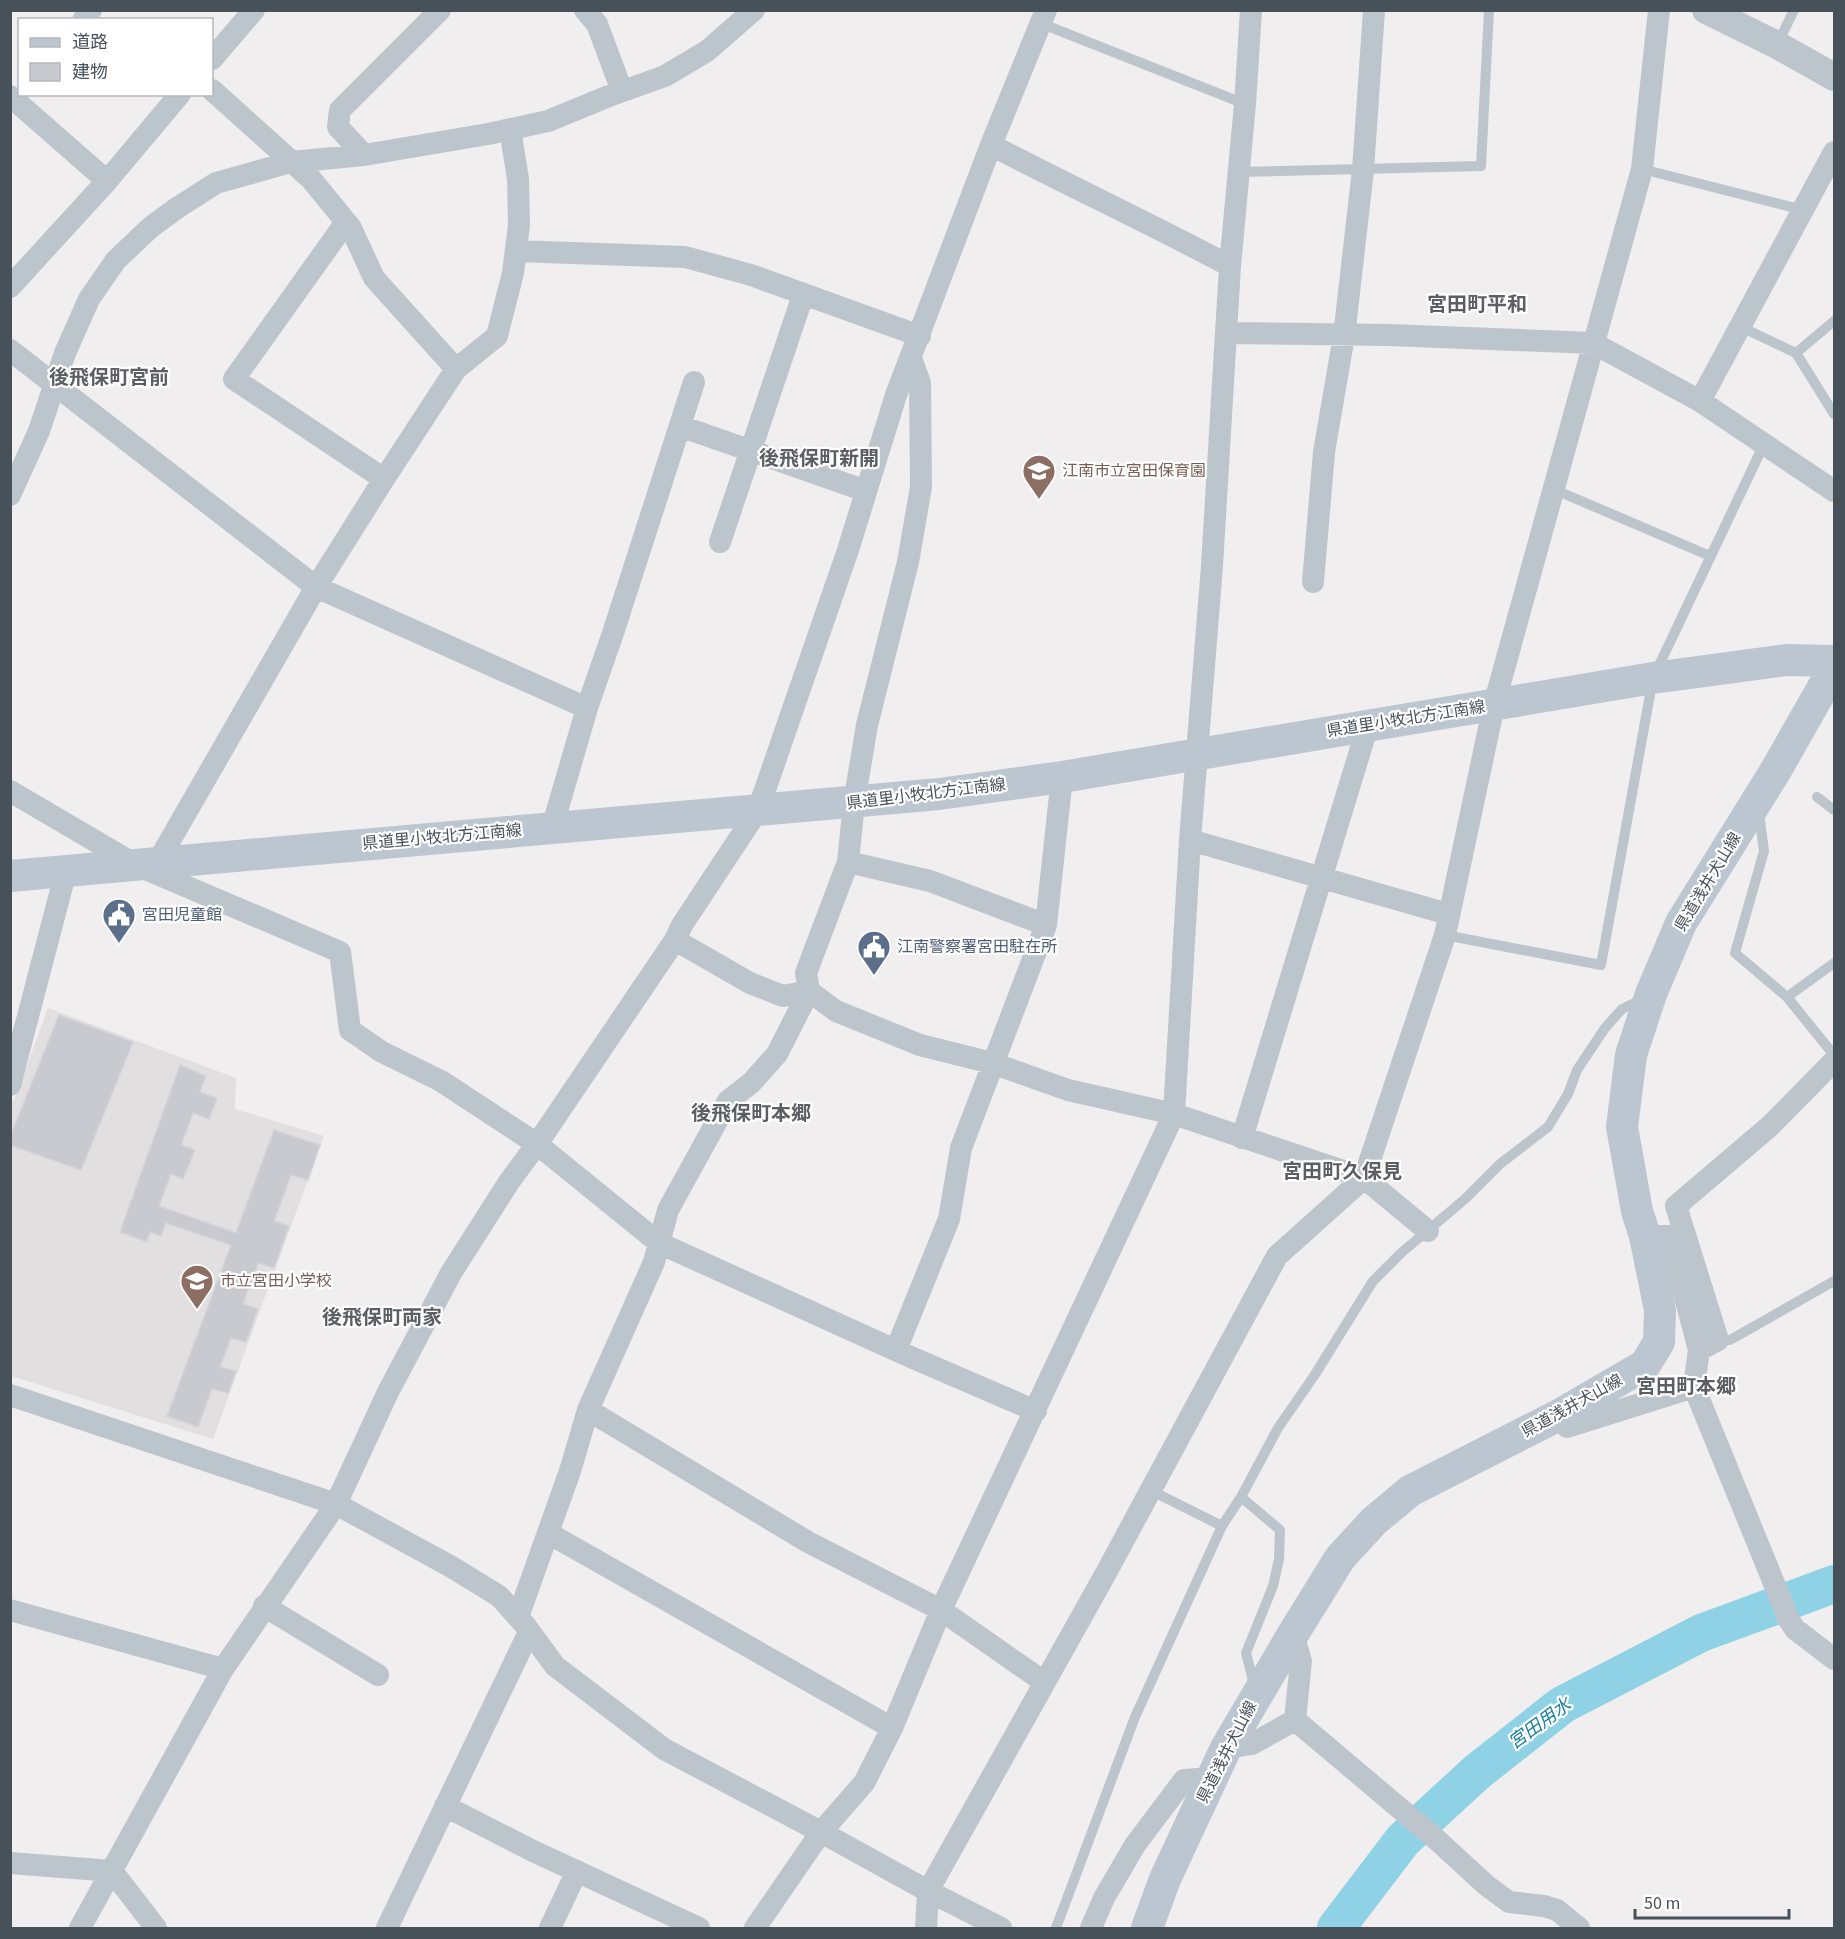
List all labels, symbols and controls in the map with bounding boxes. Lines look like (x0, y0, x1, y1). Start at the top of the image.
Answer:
legend (18, 18, 213, 96)
text: 道路 (72, 30, 108, 55)
text: 建物 (72, 60, 108, 85)
district label: 宮田町平和 (1427, 291, 1527, 319)
district label: 後飛保町宮前 (49, 364, 169, 392)
district label: 後飛保町新開 (759, 445, 879, 473)
school or university icon: 江南市立宮田保育園 (1021, 453, 1057, 500)
place label: 江南市立宮田保育園 (1062, 460, 1206, 482)
street label: 県道里小牧北方江南線 (1325, 696, 1487, 742)
street label: 県道里小牧北方江南線 (845, 773, 1007, 815)
street label: 県道里小牧北方江南線 (361, 819, 523, 855)
street label: 県道浅井犬山線 (1670, 828, 1746, 936)
public building icon: 宮田児童館 (101, 897, 137, 944)
place label: 宮田児童館 (142, 904, 222, 926)
public building icon: 江南警察署宮田駐在所 (856, 929, 892, 976)
place label: 江南警察署宮田駐在所 (897, 936, 1057, 958)
district label: 後飛保町本郷 (691, 1100, 811, 1128)
district label: 宮田町久保見 (1282, 1158, 1402, 1186)
school or university icon: 市立宮田小学校 (179, 1263, 215, 1310)
place label: 市立宮田小学校 (220, 1270, 332, 1292)
district label: 後飛保町両家 (322, 1304, 442, 1332)
street label: 県道浅井犬山線 (1518, 1369, 1626, 1443)
district label: 宮田町本郷 (1636, 1373, 1736, 1401)
water label: 宮田用水 (1504, 1692, 1578, 1755)
street label: 県道浅井犬山線 (1192, 1697, 1262, 1807)
scale bar (1635, 1882, 1790, 1920)
text: 50 m (1644, 1891, 1680, 1916)

